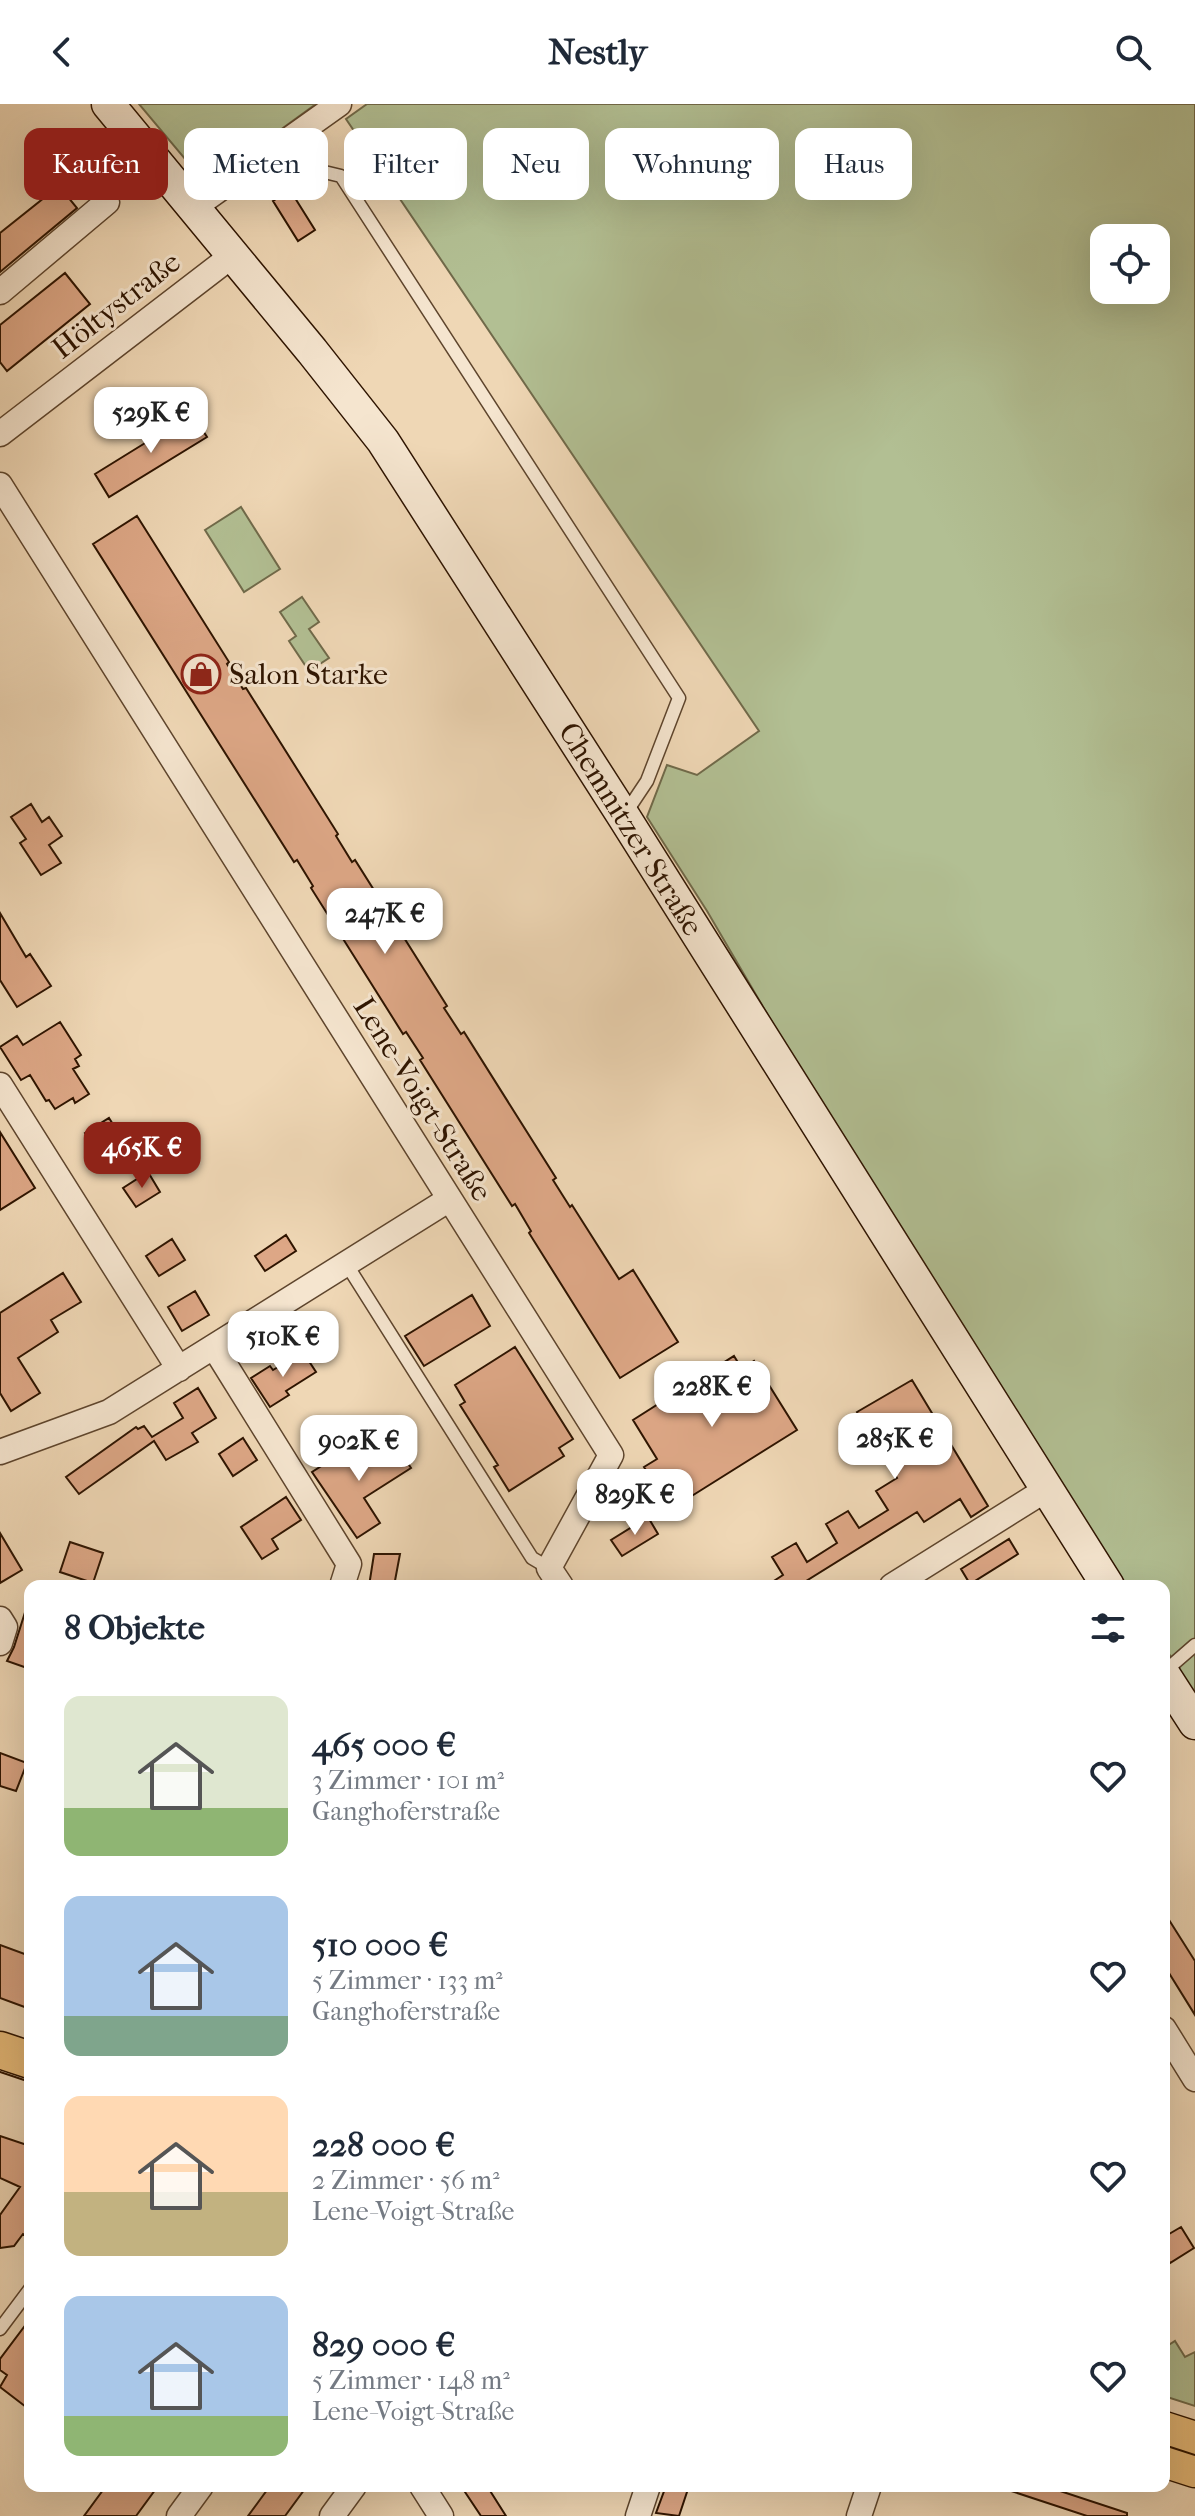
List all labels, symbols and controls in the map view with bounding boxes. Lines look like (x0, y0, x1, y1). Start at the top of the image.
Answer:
icon: back (40, 30, 84, 74)
icon: search (1111, 30, 1155, 74)
text: Nestly (548, 31, 647, 73)
chip: Kaufen (24, 128, 168, 200)
chip: Mieten (184, 128, 328, 200)
chip: Filter (344, 128, 467, 200)
chip: Neu (483, 128, 589, 200)
chip: Wohnung (605, 128, 779, 200)
chip: Haus (795, 128, 912, 200)
map controls (1090, 224, 1170, 304)
button: locate (1090, 224, 1170, 304)
street label: Höltystraße (45, 244, 187, 366)
pin: 529K € (86, 387, 216, 455)
text: 529K € (112, 397, 190, 428)
shop icon: Salon Starke (180, 653, 222, 695)
place label: Salon Starke (229, 657, 388, 692)
street label: Chemnitzer Straße (551, 716, 710, 943)
pin: 247K € (320, 888, 450, 956)
text: 247K € (345, 898, 425, 929)
street label: Lene-Voigt-Straße (346, 991, 499, 1208)
pin: 465K € (77, 1122, 207, 1190)
text: 465K € (102, 1132, 182, 1163)
pin: 510K € (218, 1311, 348, 1379)
text: 510K € (246, 1321, 320, 1352)
pin: 228K € (647, 1361, 777, 1429)
text: 228K € (672, 1371, 752, 1402)
pin: 285K € (830, 1413, 960, 1481)
pin: 902K € (294, 1415, 424, 1483)
text: 285K € (856, 1423, 934, 1454)
text: 902K € (318, 1425, 400, 1456)
pin: 829K € (570, 1469, 700, 1537)
text: 829K € (595, 1479, 675, 1510)
icon: filters (1086, 1606, 1130, 1650)
text: 8 Objekte (64, 1608, 205, 1648)
text: 465 000 € (312, 1725, 456, 1765)
icon: home (128, 1728, 224, 1824)
icon: heart (1086, 1754, 1130, 1798)
text: 3 Zimmer · 101 m² (312, 1765, 504, 1796)
text: Ganghoferstraße (312, 1796, 500, 1827)
text: 510 000 € (312, 1925, 448, 1965)
icon: home (128, 1928, 224, 2024)
icon: heart (1086, 1954, 1130, 1998)
text: 5 Zimmer · 133 m² (312, 1965, 503, 1996)
text: Ganghoferstraße (312, 1996, 500, 2027)
text: 228 000 € (312, 2125, 455, 2165)
icon: home (128, 2128, 224, 2224)
icon: heart (1086, 2154, 1130, 2198)
text: 2 Zimmer · 56 m² (312, 2165, 500, 2196)
text: Lene-Voigt-Straße (312, 2196, 514, 2227)
text: 829 000 € (312, 2325, 455, 2365)
icon: home (128, 2328, 224, 2424)
icon: heart (1086, 2354, 1130, 2398)
text: 5 Zimmer · 148 m² (312, 2365, 510, 2396)
text: Lene-Voigt-Straße (312, 2396, 514, 2427)

